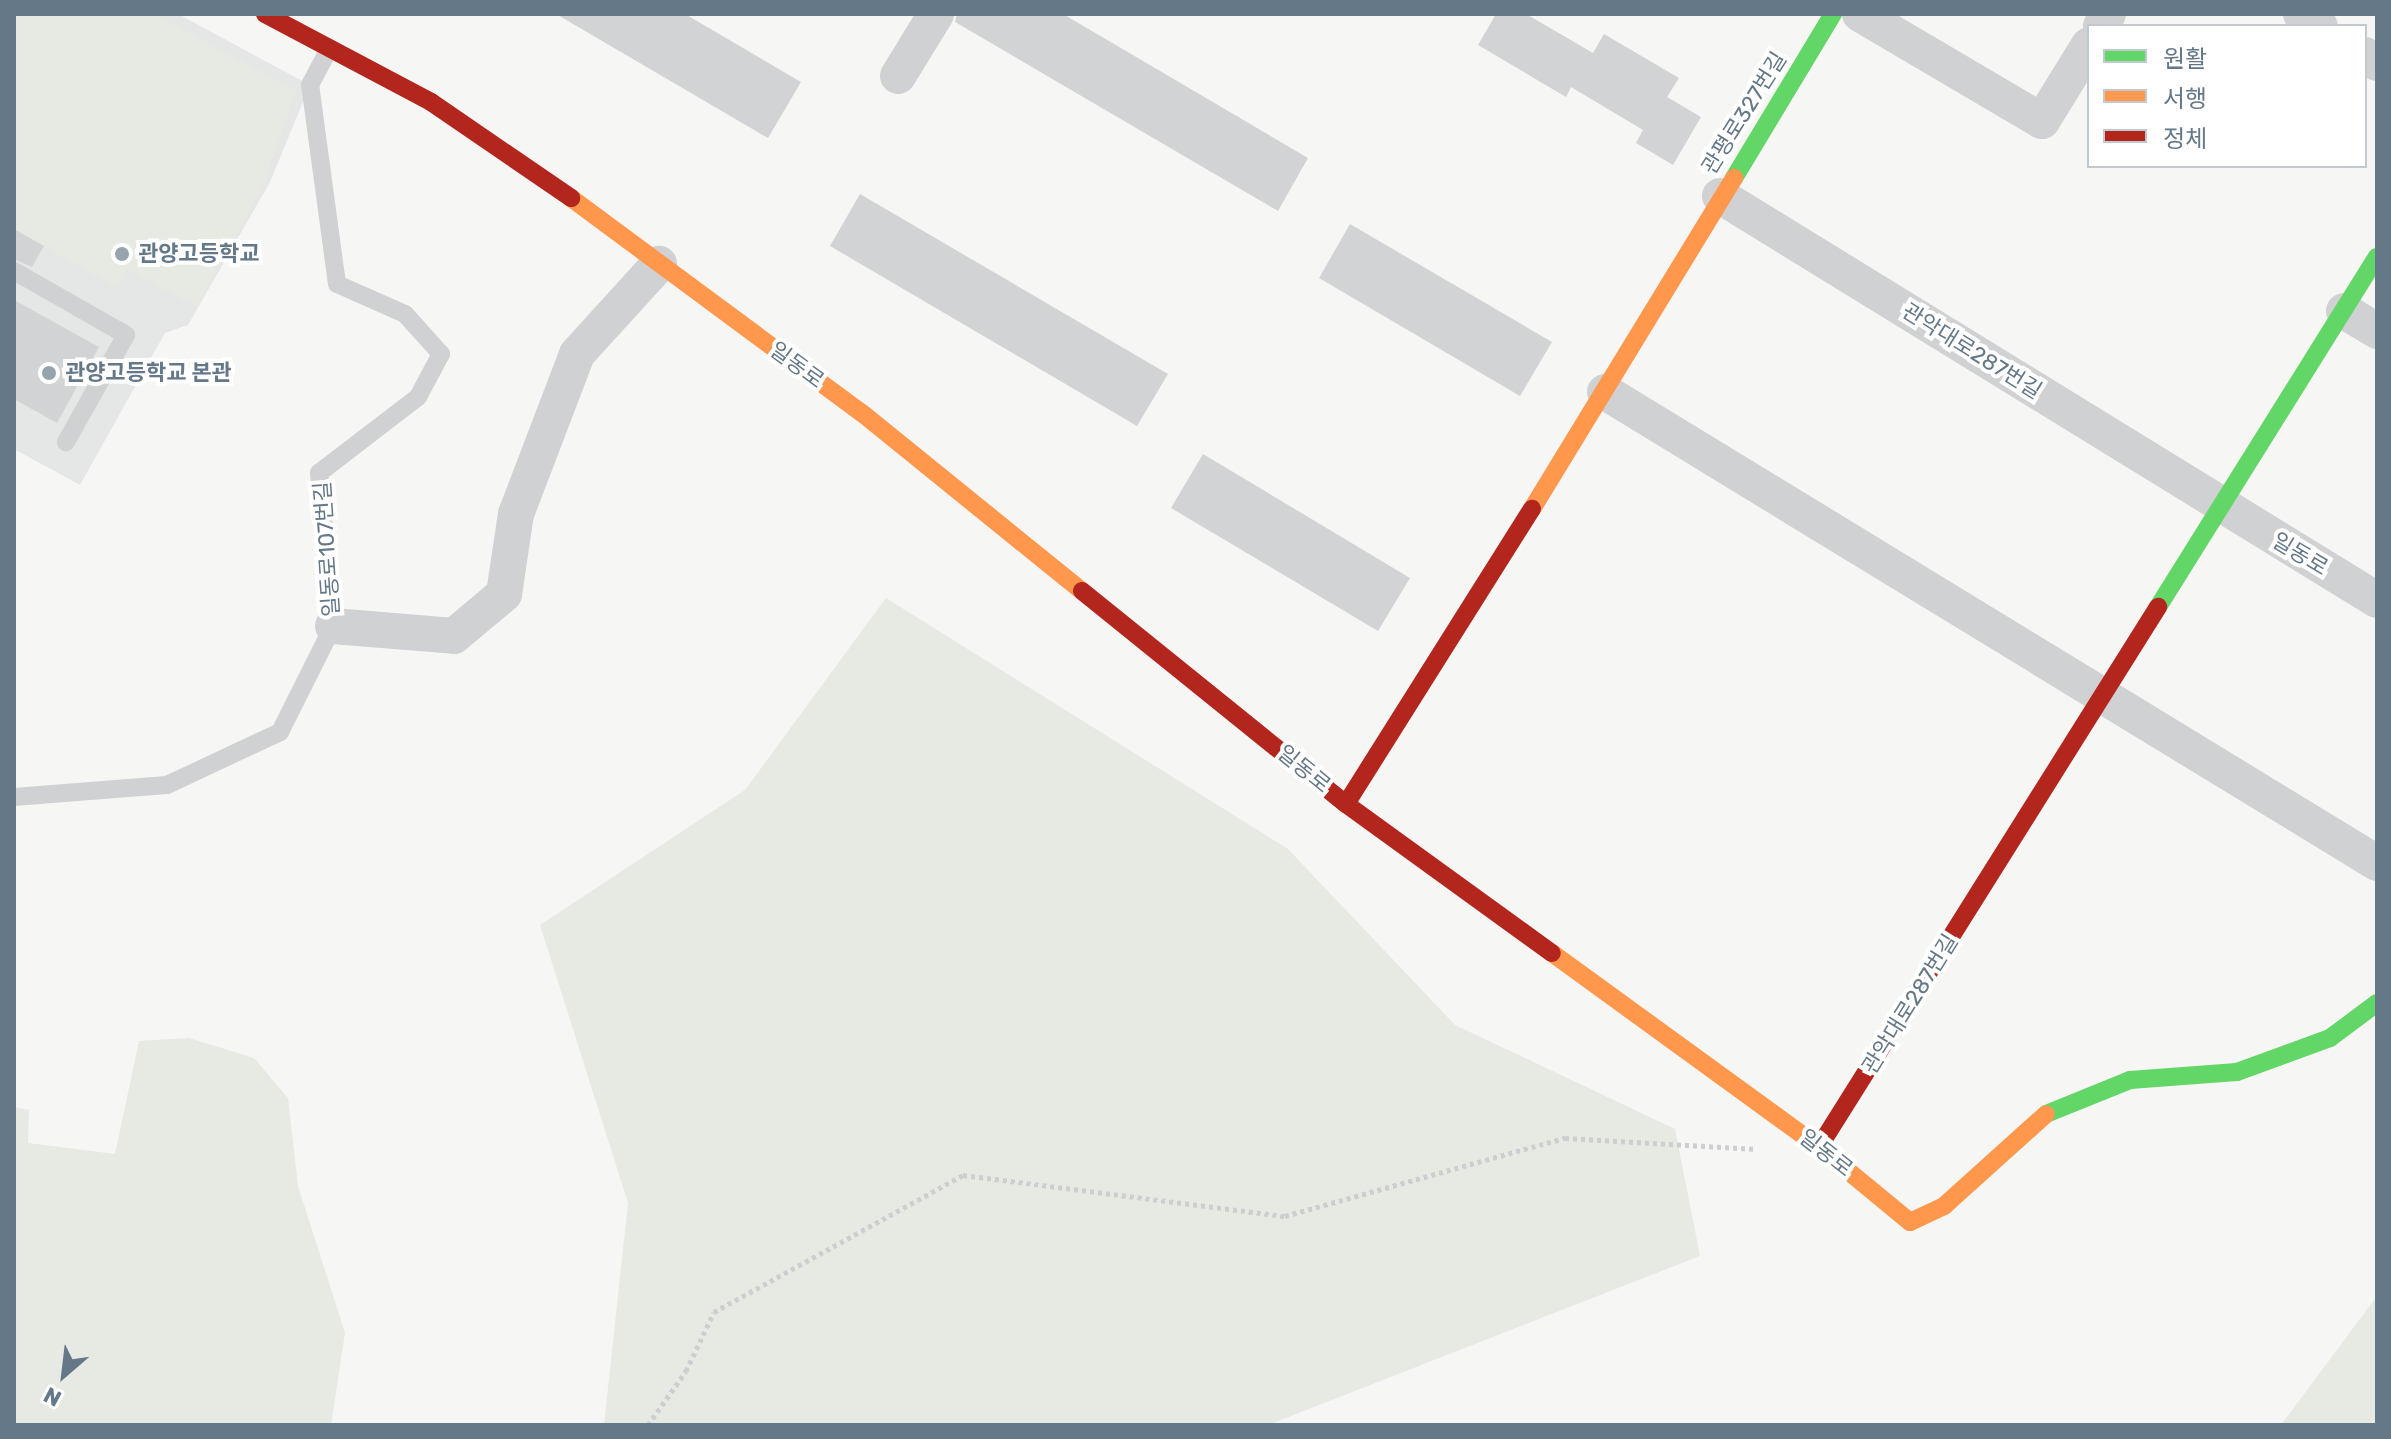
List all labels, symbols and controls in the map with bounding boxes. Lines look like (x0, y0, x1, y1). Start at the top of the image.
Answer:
legend (2087, 24, 2367, 168)
text: 원활 (2163, 45, 2207, 73)
street label: 관평로327번길 (1696, 47, 1792, 179)
text: 서행 (2163, 85, 2207, 113)
text: 정체 (2163, 125, 2207, 153)
place label: 관양고등학교 (138, 241, 259, 267)
marker: 관양고등학교 (113, 245, 131, 263)
street label: 관악대로287번길 (1897, 298, 2047, 404)
street label: 일동로 (765, 336, 829, 394)
place label: 관양고등학교 본관 (65, 360, 232, 386)
marker: 관양고등학교 본관 (40, 364, 58, 382)
street label: 일동로107번길 (309, 480, 345, 618)
street label: 일동로 (2267, 527, 2333, 581)
street label: 일동로 (1272, 740, 1336, 798)
street label: 관악대로287번길 (1857, 929, 1963, 1079)
street label: 일동로 (1794, 1124, 1858, 1182)
north arrow (24, 1335, 104, 1415)
text: N (39, 1381, 66, 1412)

